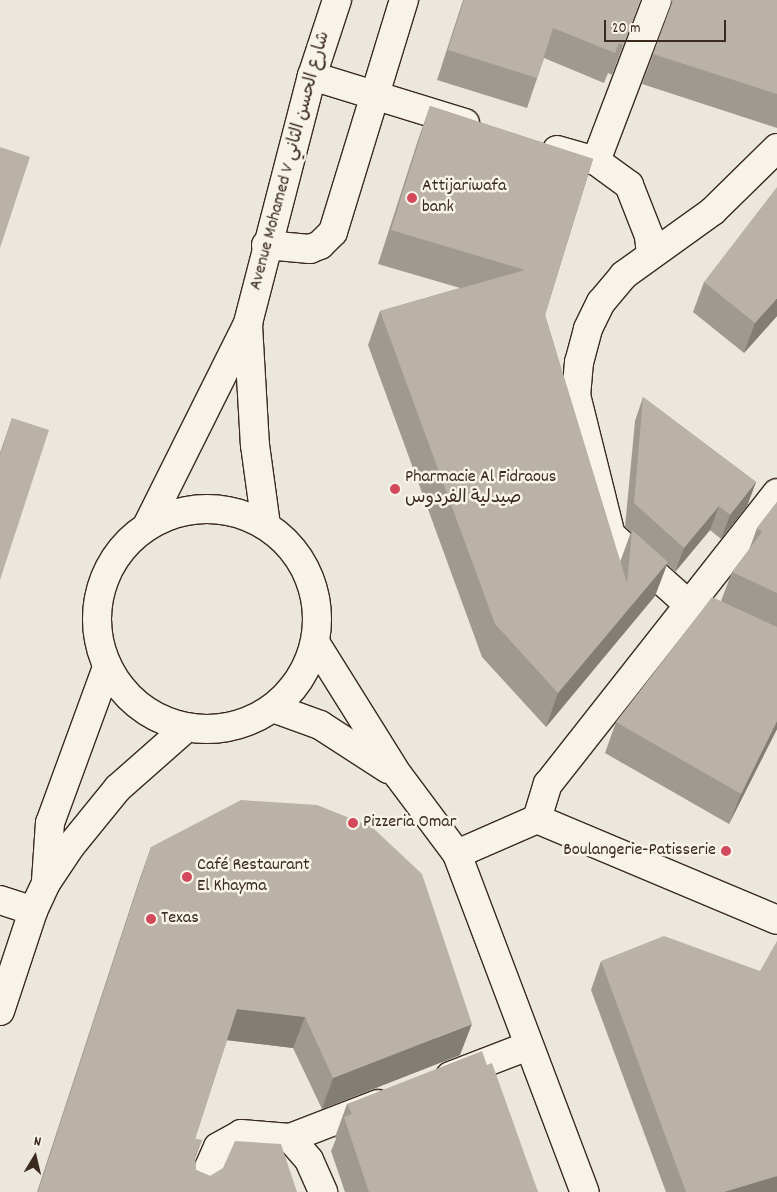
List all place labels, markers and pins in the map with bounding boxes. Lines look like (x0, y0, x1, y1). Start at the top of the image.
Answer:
place label: Attijariwafa bank (422, 177, 506, 220)
marker: Attijariwafa bank (406, 192, 418, 204)
place label: Pharmacie Al Fidraous صيدلية الفردوس (405, 468, 556, 510)
marker: Pharmacie Al Fidraous صيدلية الفردوس (389, 483, 401, 495)
place label: Pizzeria Omar (363, 812, 456, 834)
marker: Pizzeria Omar (347, 817, 359, 829)
place label: Boulangerie-Patisserie (563, 840, 716, 862)
marker: Boulangerie-Patisserie (720, 845, 732, 857)
place label: Café Restaurant El Khayma (197, 856, 310, 899)
marker: Café Restaurant El Khayma (181, 871, 193, 883)
place label: Texas (161, 908, 199, 930)
marker: Texas (145, 913, 157, 925)

